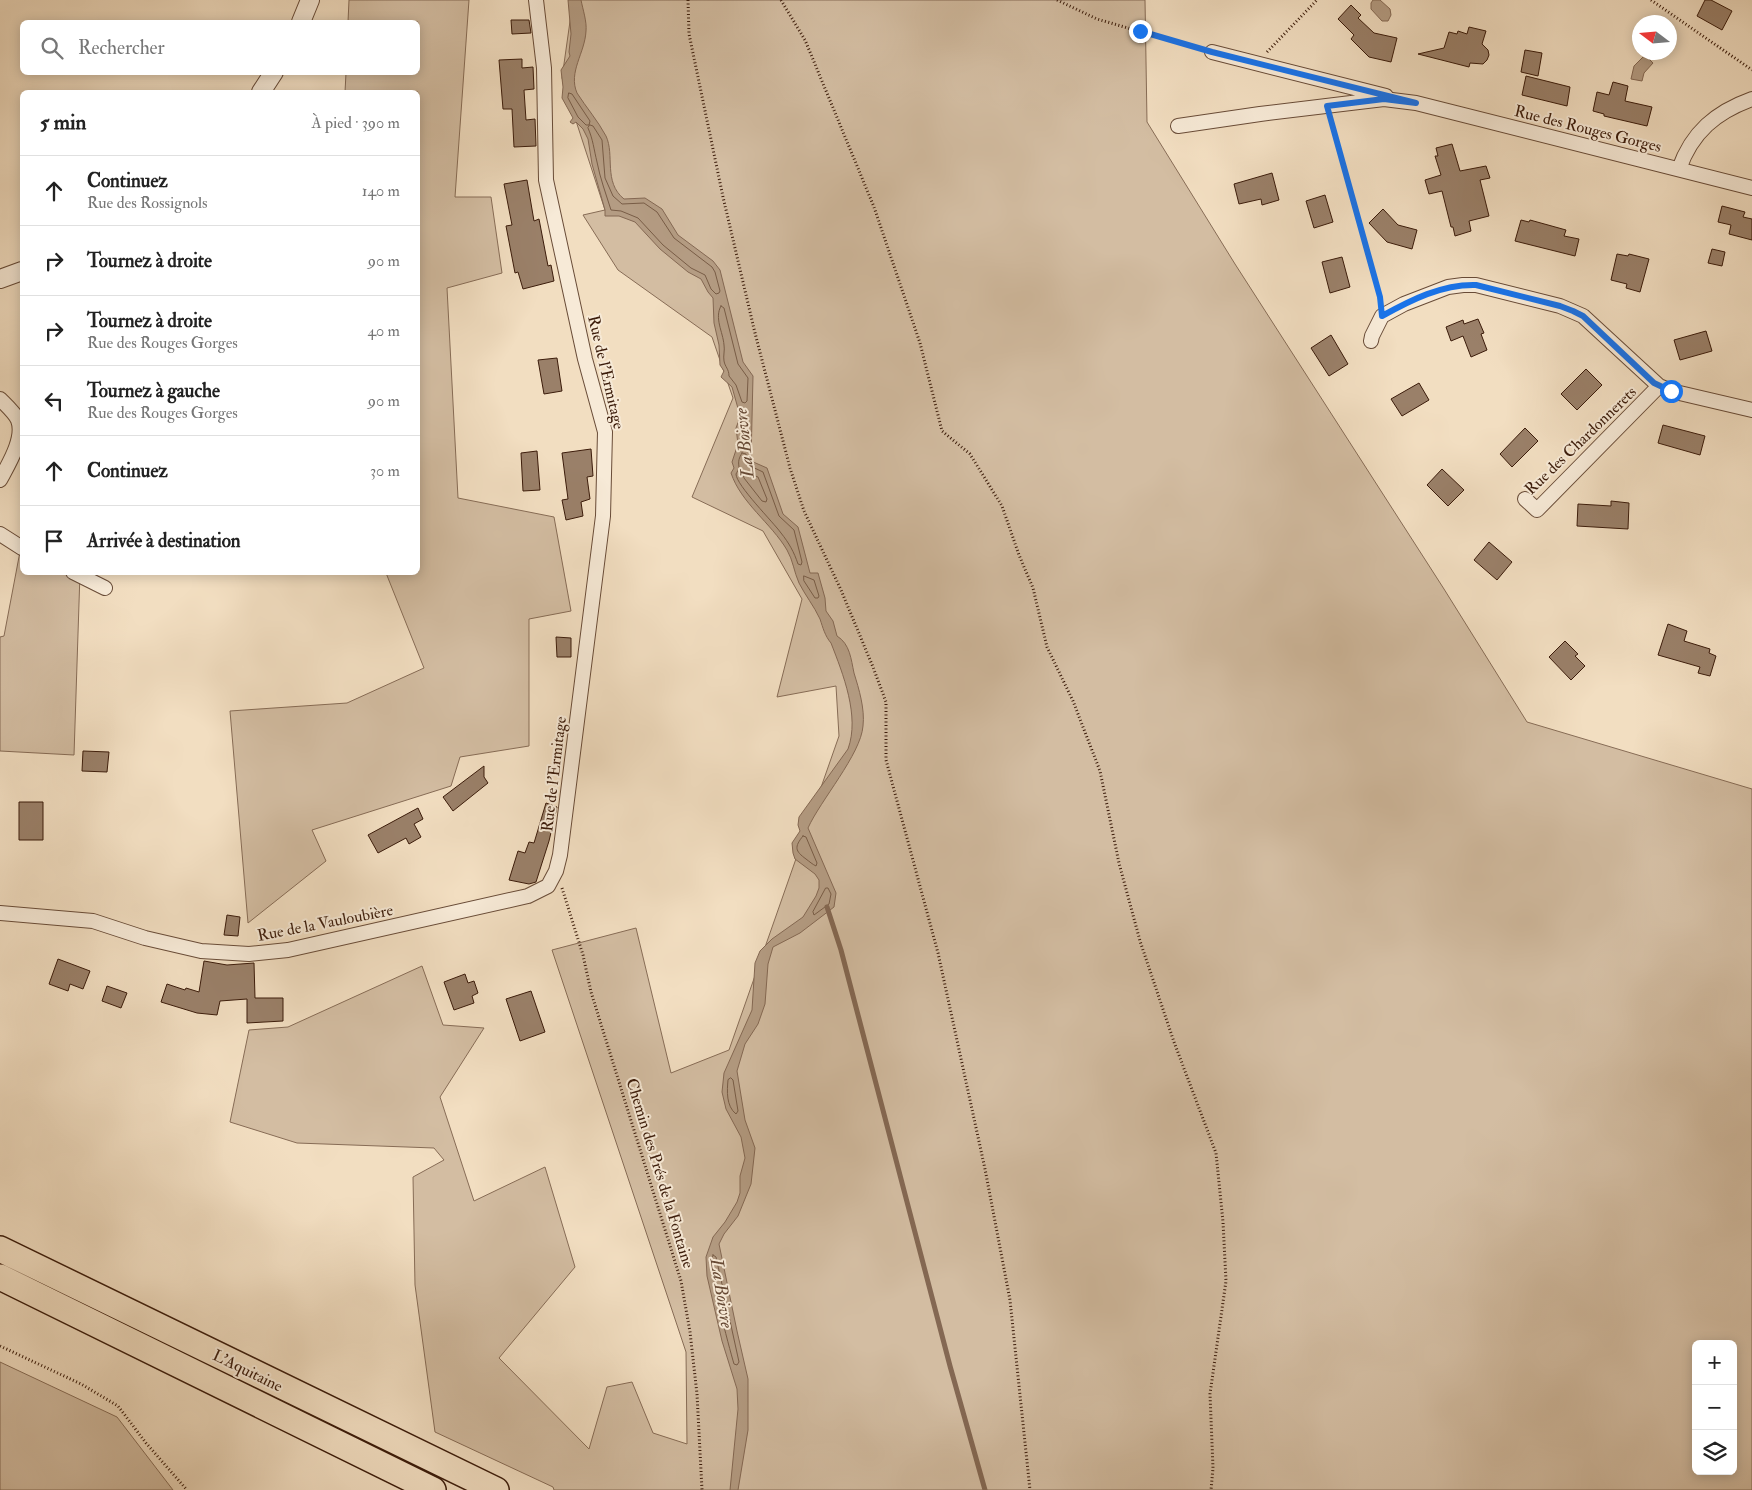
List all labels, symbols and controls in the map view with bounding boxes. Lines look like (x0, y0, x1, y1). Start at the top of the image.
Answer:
north arrow (1632, 15, 1677, 60)
search box (20, 20, 420, 75)
route end (1129, 20, 1152, 43)
icon: search (38, 34, 66, 62)
text: Rechercher (78, 36, 165, 60)
street label: Rue des Rouges Gorges (1512, 101, 1663, 157)
text: 5 min (40, 109, 86, 136)
text: À pied · 390 m (312, 113, 400, 133)
text: Continuez (87, 169, 168, 193)
icon: ahead (40, 177, 68, 205)
text: 140 m (362, 181, 400, 201)
text: Rue des Rossignols (87, 193, 208, 213)
icon: right (40, 247, 68, 275)
text: Tournez à droite (87, 249, 212, 273)
text: 90 m (368, 251, 400, 271)
text: Tournez à droite (87, 309, 212, 333)
street label: Rue de l’Ermitage (583, 313, 629, 431)
icon: right (40, 317, 68, 345)
text: 40 m (367, 321, 400, 341)
text: Rue des Rouges Gorges (87, 333, 238, 353)
text: Tournez à gauche (87, 379, 220, 403)
route start (1660, 380, 1683, 403)
street label: Rue des Chardonnerets (1521, 382, 1641, 499)
icon: left (40, 387, 68, 415)
text: 90 m (368, 391, 400, 411)
text: Rue des Rouges Gorges (87, 403, 238, 423)
water label: La Boivre (729, 406, 760, 480)
icon: ahead (40, 457, 68, 485)
text: Continuez (87, 459, 168, 483)
text: 30 m (370, 461, 400, 481)
icon: arrive (40, 527, 68, 555)
text: Arrivée à destination (87, 529, 241, 553)
street label: Rue de l’Ermitage (537, 715, 571, 833)
street label: Rue de la Vauloubière (256, 900, 395, 946)
street label: Chemin des Prés de la Fontaine (622, 1076, 699, 1271)
water label: La Boivre (705, 1256, 739, 1331)
map controls (1692, 1340, 1737, 1475)
button: + (1692, 1340, 1737, 1385)
street label: L'Aquitaine (209, 1345, 286, 1397)
button: − (1692, 1385, 1737, 1430)
button: layers (1692, 1430, 1737, 1475)

